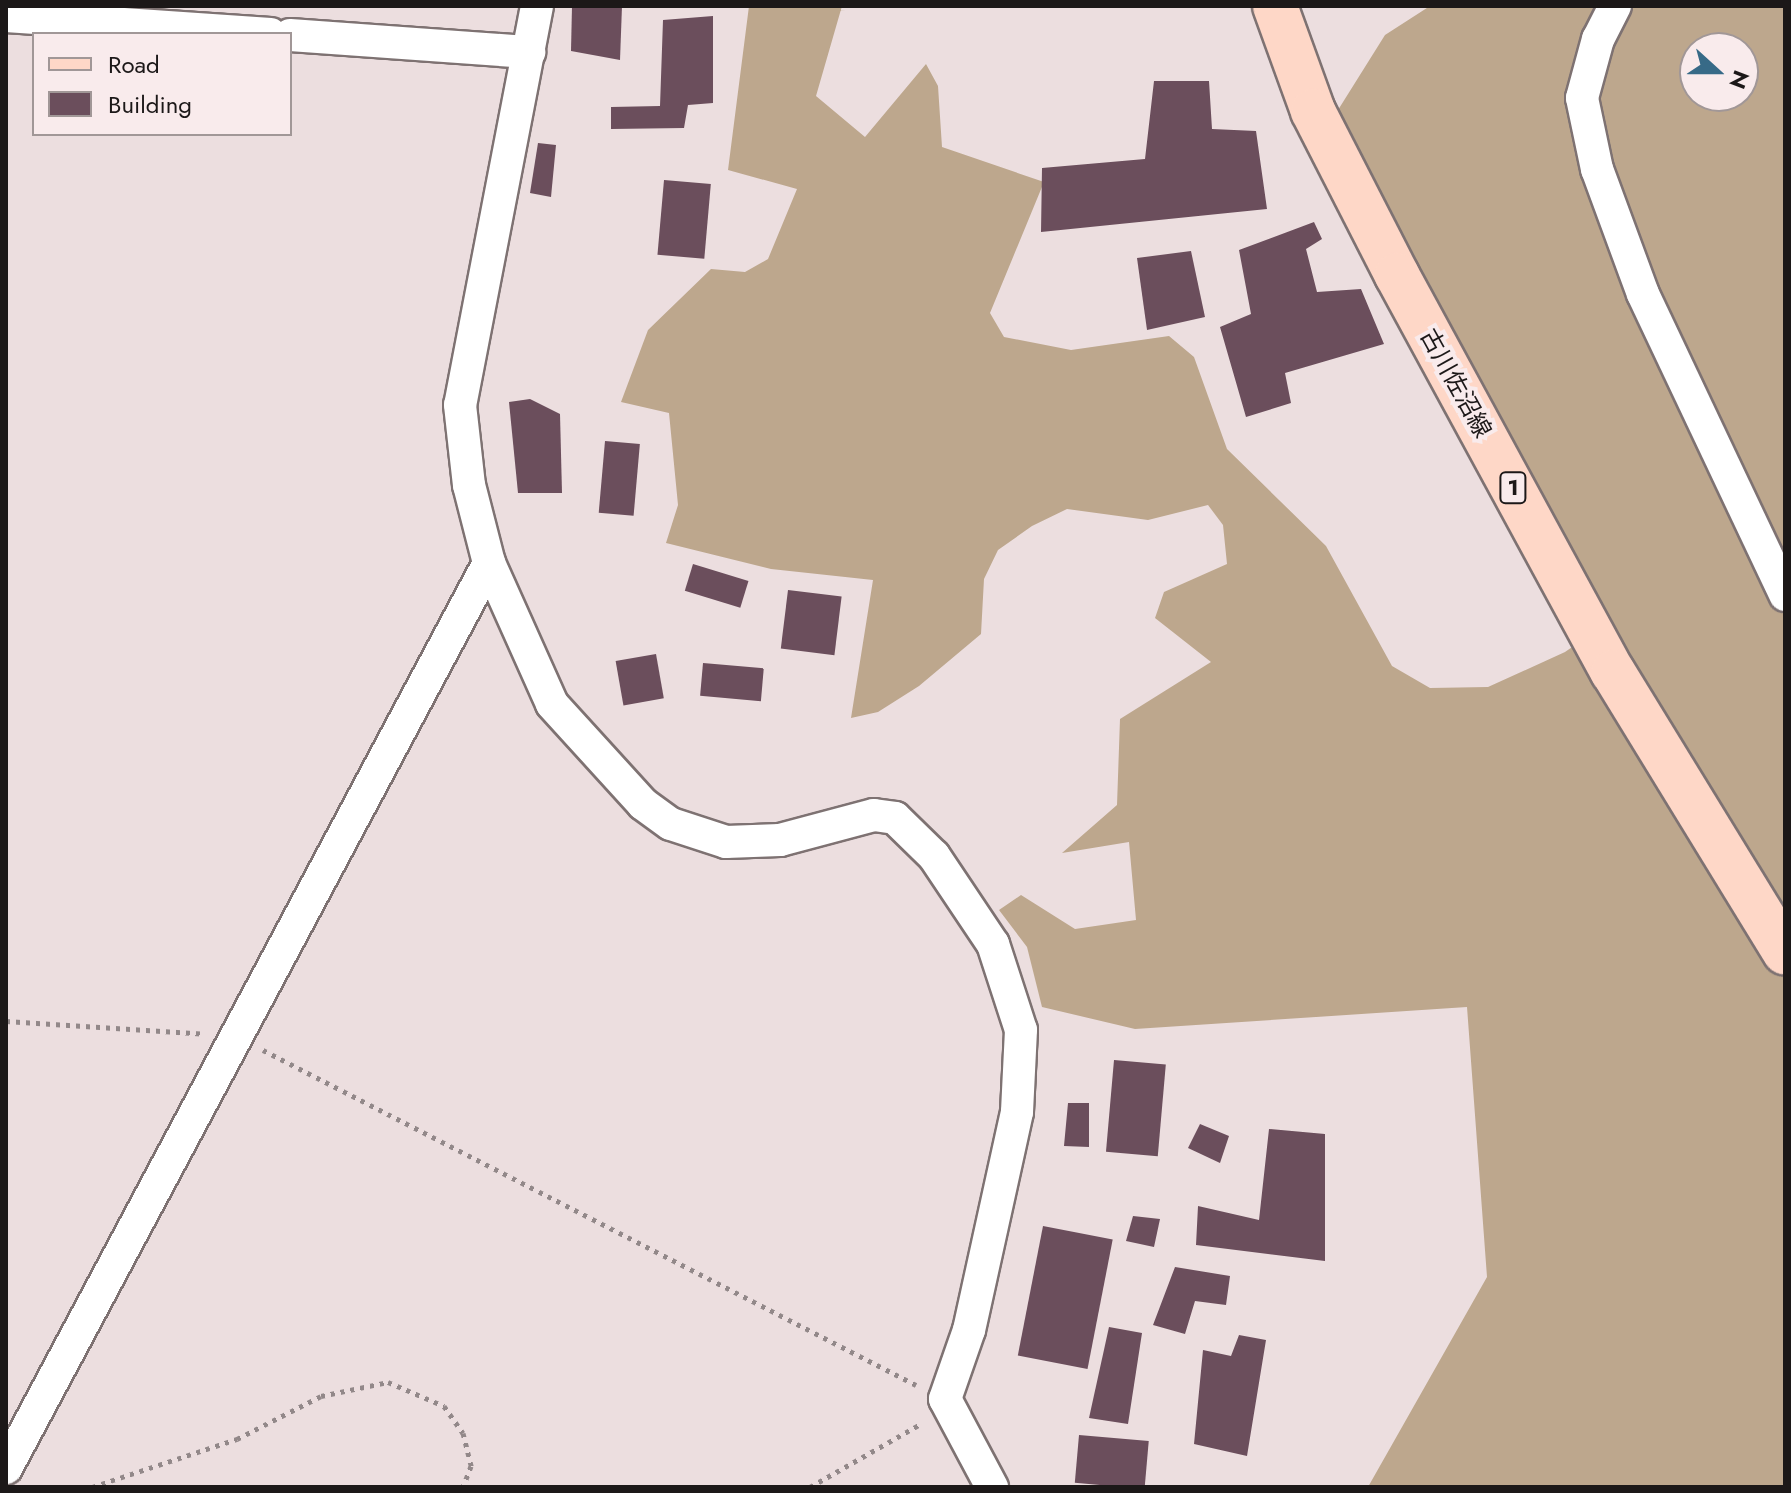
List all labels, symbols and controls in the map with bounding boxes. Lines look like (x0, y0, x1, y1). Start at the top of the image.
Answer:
legend (32, 32, 292, 136)
north arrow (1679, 32, 1759, 112)
text: Road (108, 47, 160, 82)
text: N (1721, 66, 1758, 94)
text: Building (108, 87, 192, 122)
street label: 古川佐沼線 (1414, 324, 1498, 442)
road number: 1 (1499, 470, 1527, 506)

